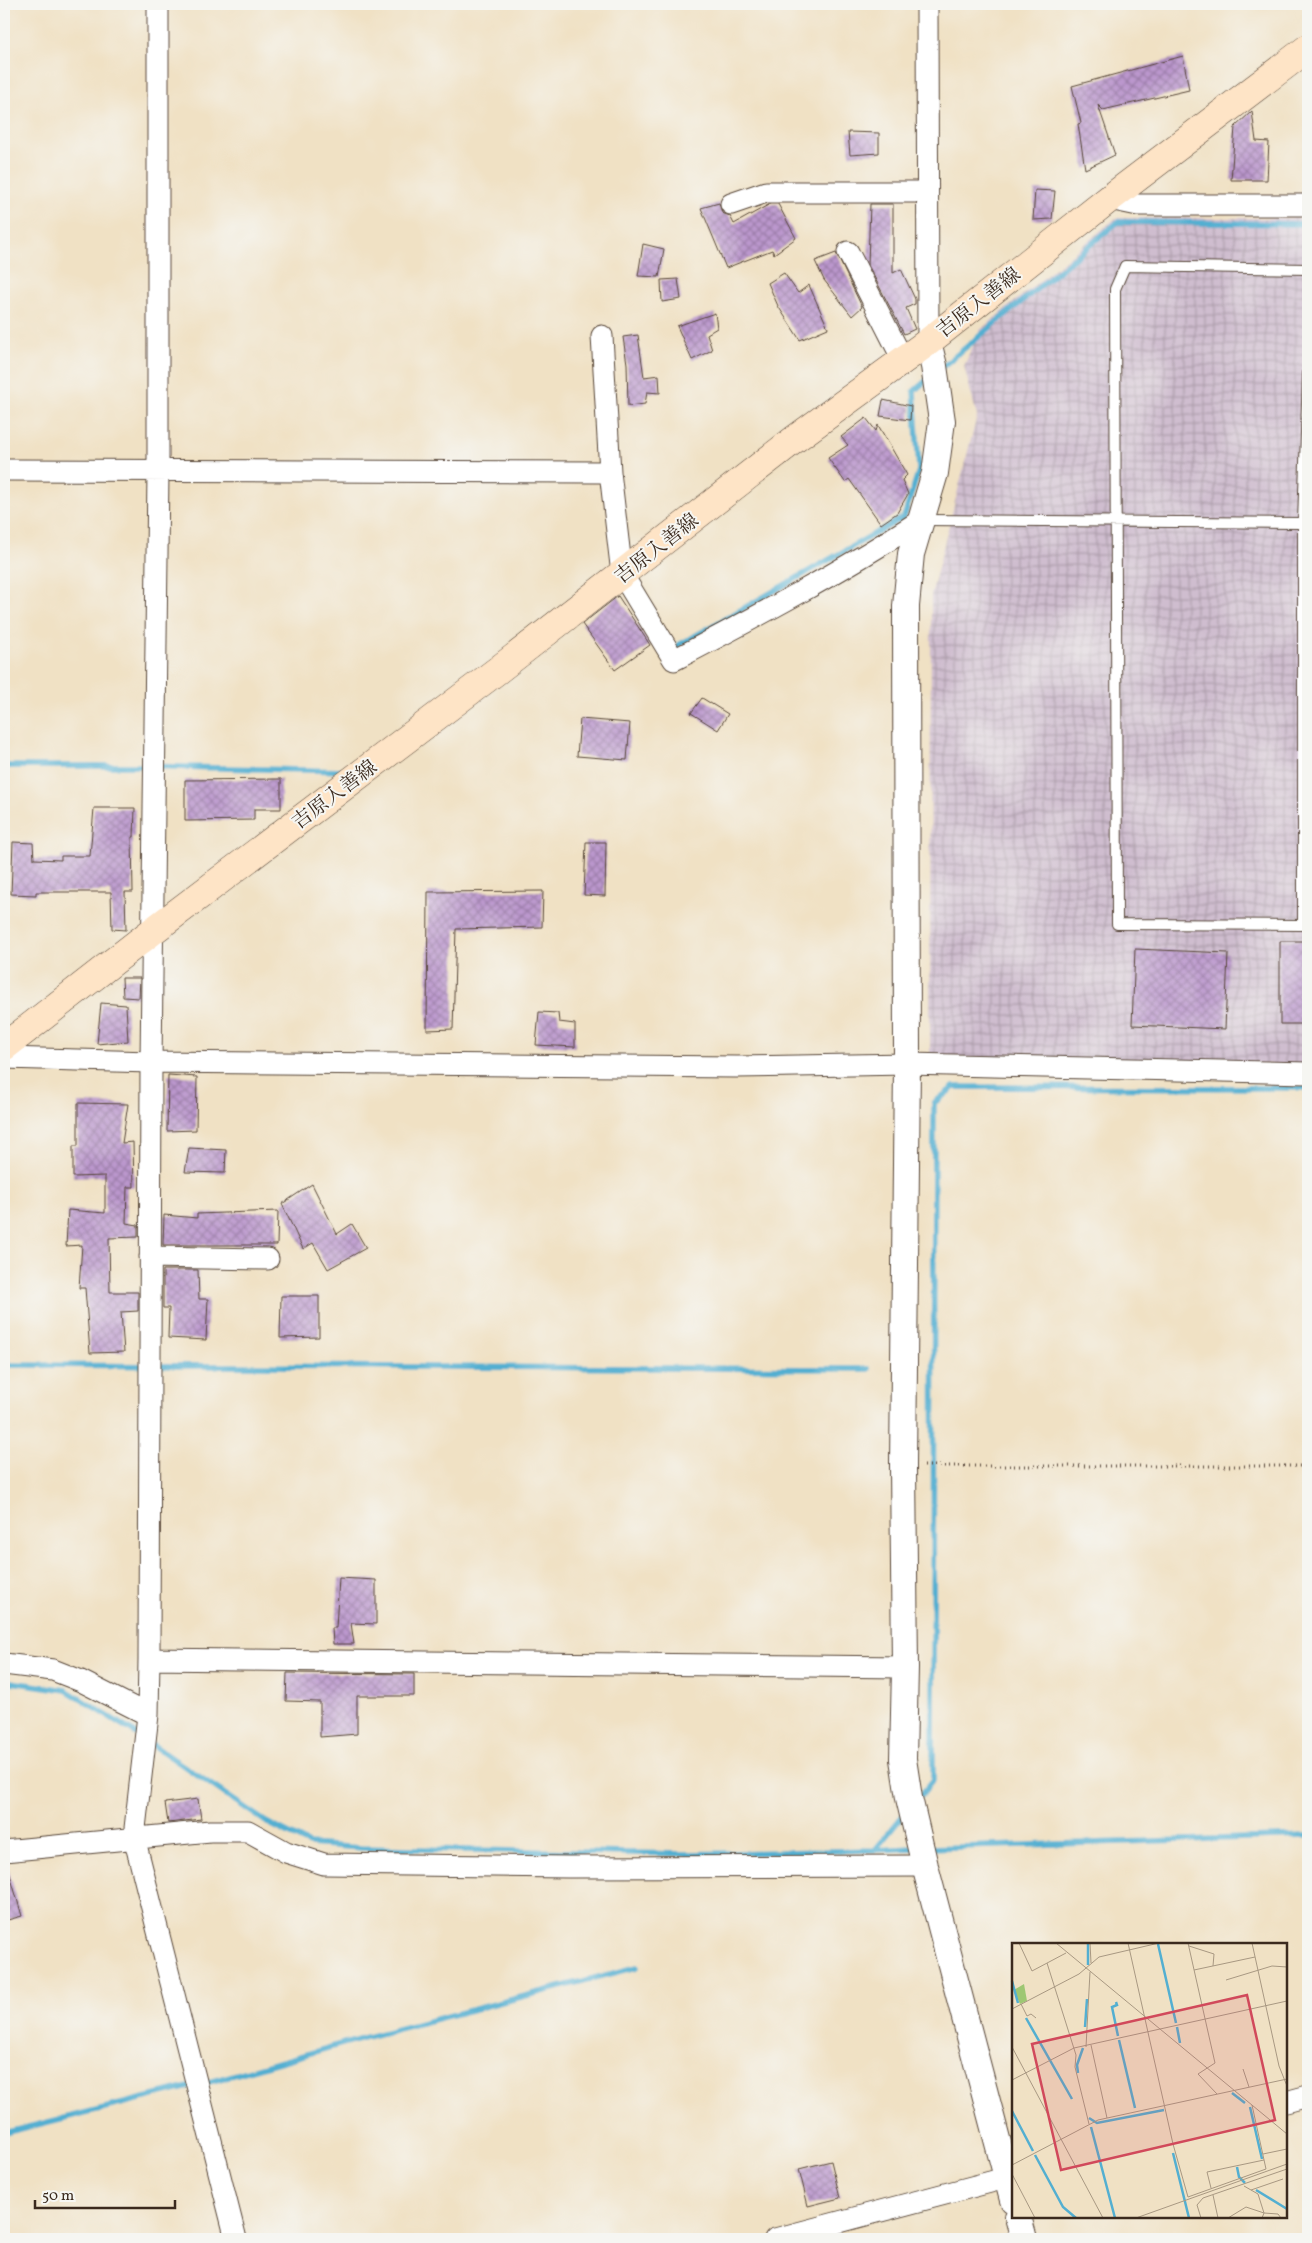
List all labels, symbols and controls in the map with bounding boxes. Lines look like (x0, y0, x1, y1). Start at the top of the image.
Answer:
street label: 吉原入善線 (931, 262, 1027, 345)
street label: 吉原入善線 (609, 508, 705, 591)
street label: 吉原入善線 (287, 754, 384, 837)
inset map (1012, 1943, 1287, 2218)
scale bar (35, 2178, 175, 2210)
text: 50 m (42, 2186, 74, 2207)

